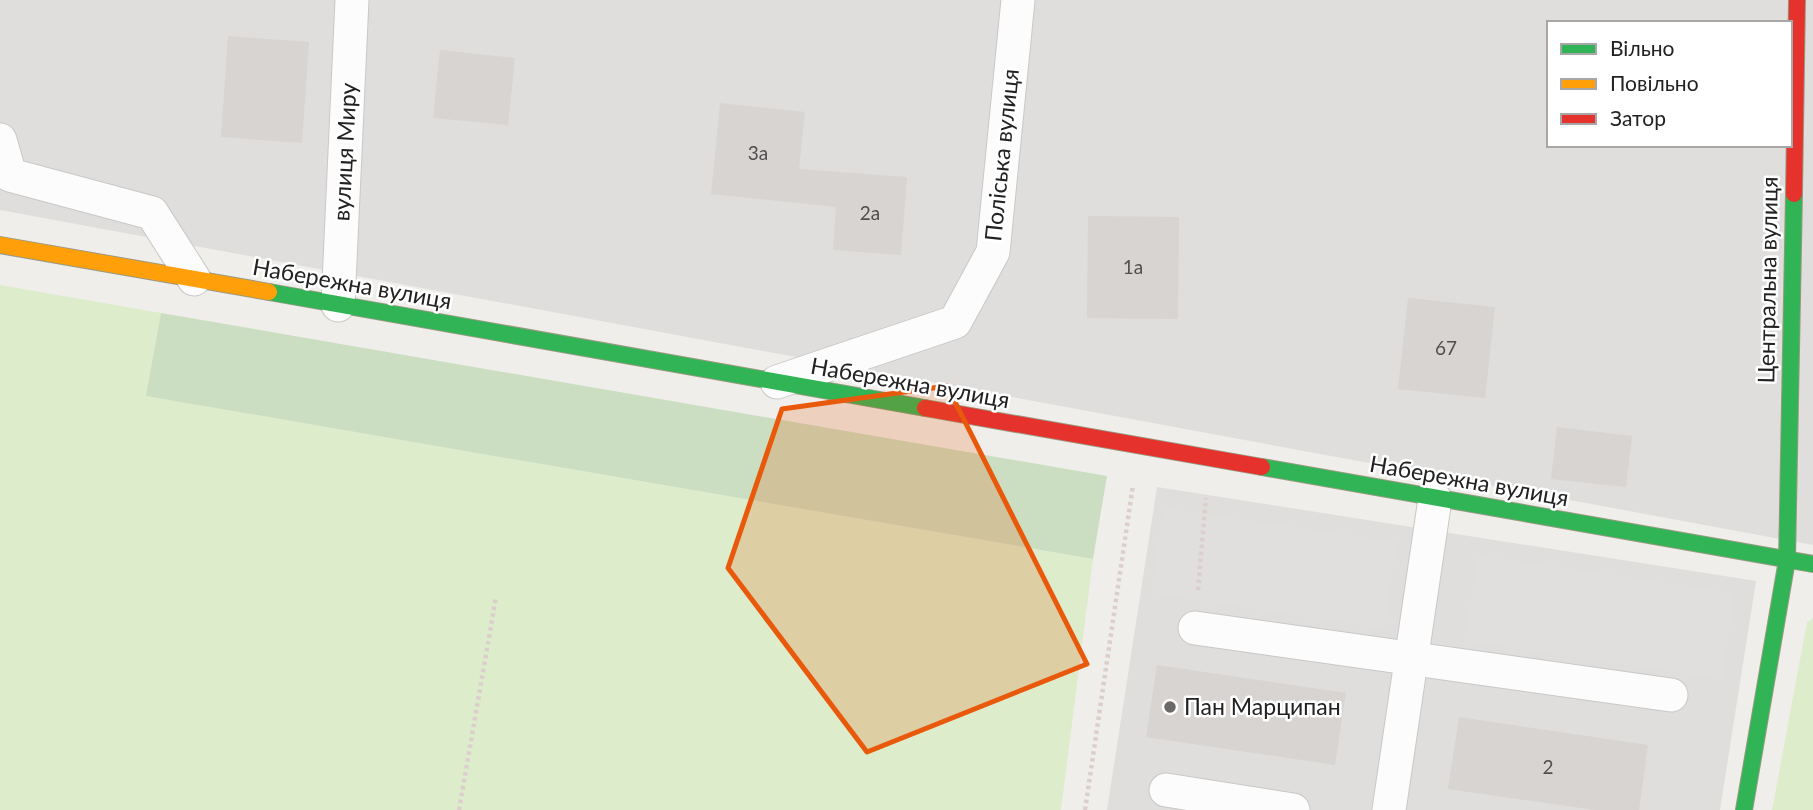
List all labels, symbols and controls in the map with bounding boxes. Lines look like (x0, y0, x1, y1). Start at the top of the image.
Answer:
legend (1547, 21, 1792, 147)
text: Вільно (1610, 35, 1675, 60)
street label: Поліська вулиця (978, 67, 1024, 243)
text: Повільно (1610, 70, 1699, 95)
street label: вулиця Миру (326, 82, 362, 222)
text: Затор (1610, 105, 1666, 130)
house number: 3а (748, 141, 768, 164)
street label: Центральна вулиця (1751, 176, 1783, 384)
house number: 2а (860, 201, 880, 224)
street label: Набережна вулиця (251, 252, 454, 314)
house number: 1а (1123, 255, 1143, 278)
house number: 67 (1435, 336, 1457, 359)
street label: Набережна вулиця (809, 351, 1012, 413)
street label: Набережна вулиця (1368, 449, 1571, 511)
place label: Пан Марципан (1184, 692, 1341, 720)
marker: Пан Марципан (1162, 699, 1178, 715)
house number: 2 (1542, 755, 1554, 778)

